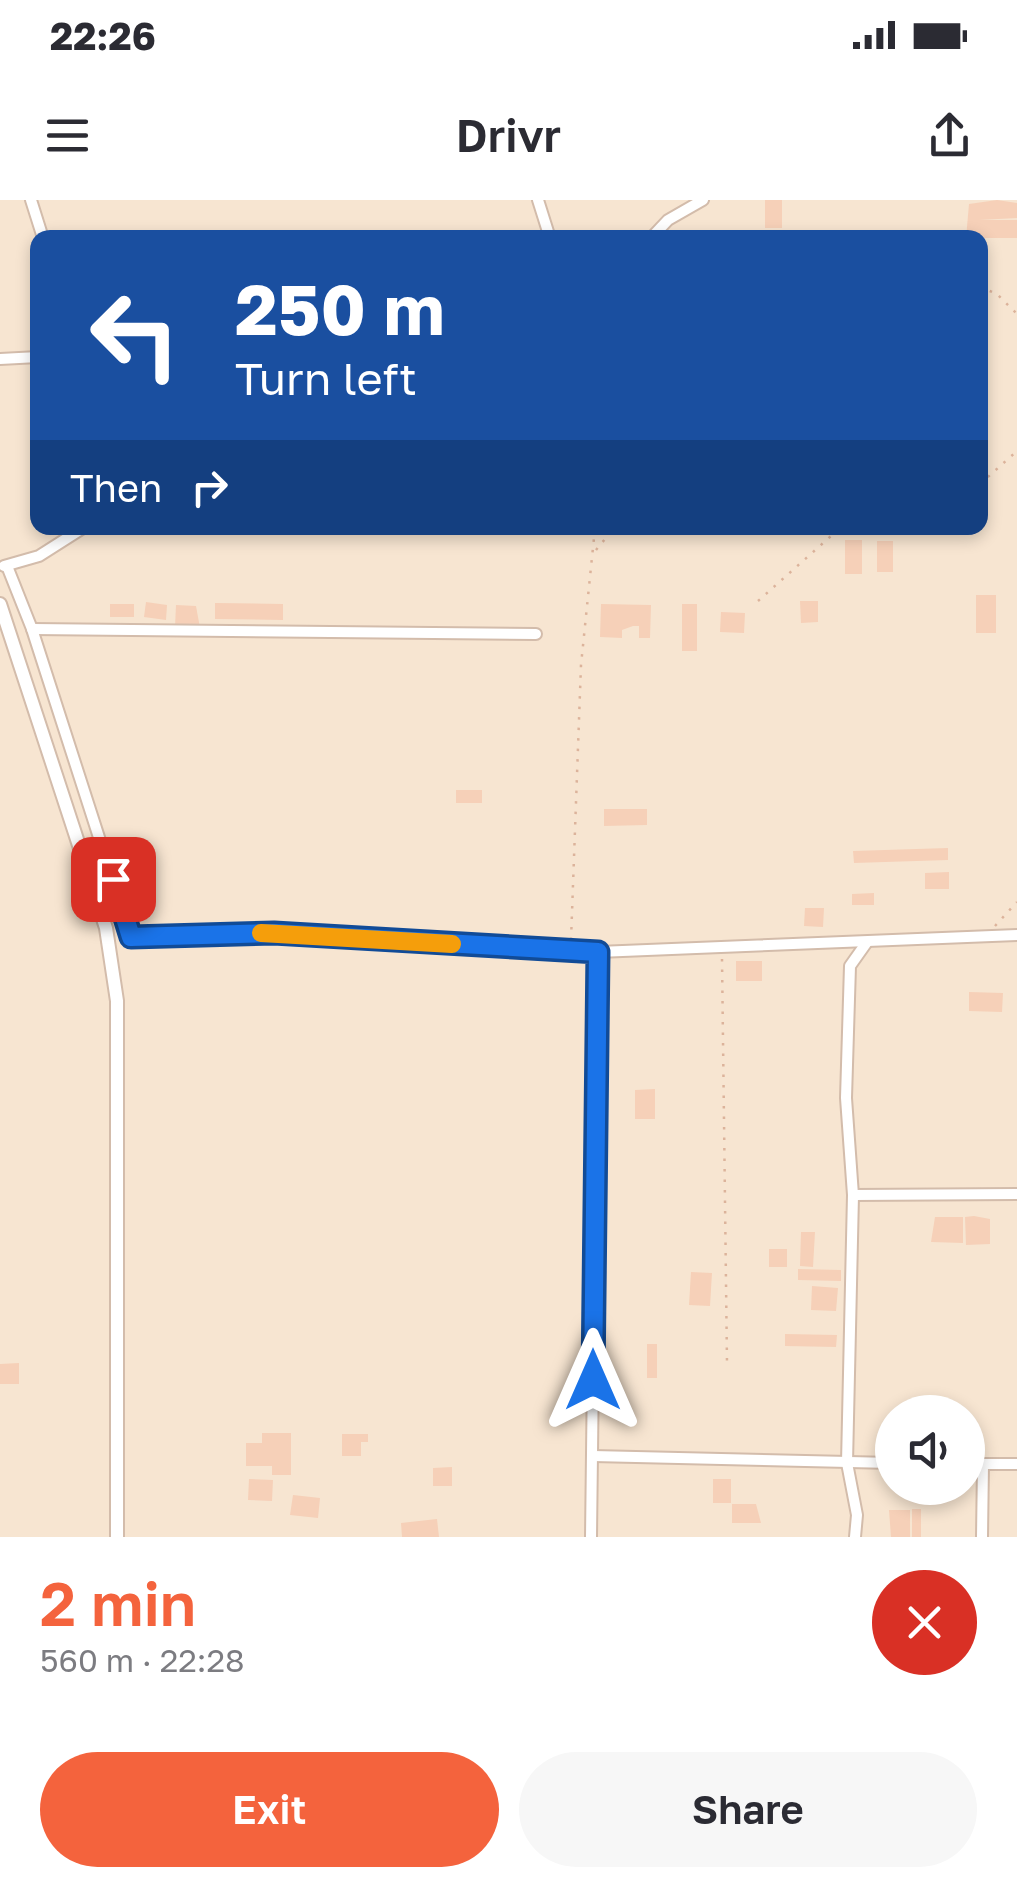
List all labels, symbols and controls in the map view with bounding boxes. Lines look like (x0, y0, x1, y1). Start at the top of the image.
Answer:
text: 22:26 (50, 13, 156, 58)
icon: menu (40, 108, 95, 163)
text: Drivr (456, 108, 561, 162)
icon: share (922, 108, 977, 163)
text: 250 m (235, 266, 445, 350)
icon: left (70, 270, 200, 400)
text: Turn left (235, 351, 417, 405)
icon: right (182, 460, 237, 515)
text: Then (70, 465, 162, 510)
pin (71, 837, 156, 922)
icon: arrive (86, 852, 141, 907)
position arrow (541, 1328, 645, 1432)
map controls (875, 1395, 985, 1505)
button: sound (875, 1395, 985, 1505)
text: 2 min (40, 1567, 196, 1639)
button: close (872, 1570, 977, 1675)
text: 560 m · 22:28 (40, 1641, 244, 1679)
button: Exit (40, 1752, 499, 1867)
button: Share (519, 1752, 977, 1867)

